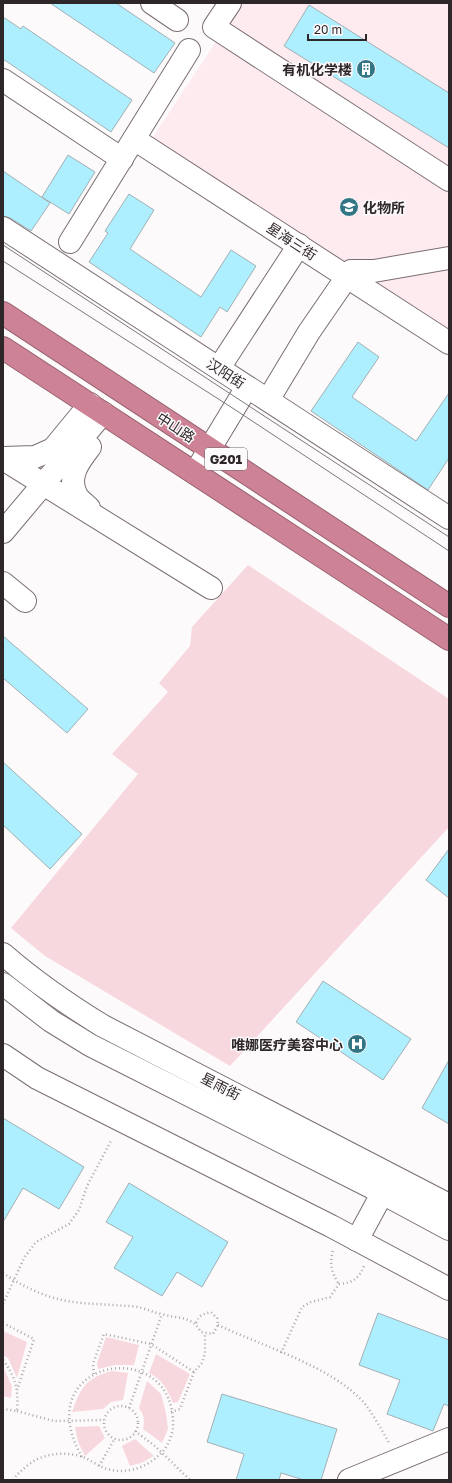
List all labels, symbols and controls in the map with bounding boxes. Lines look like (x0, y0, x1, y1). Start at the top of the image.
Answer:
scale bar (308, 16, 366, 42)
text: 20 m (314, 22, 342, 37)
building icon: 有机化学楼 (355, 58, 377, 80)
place label: 有机化学楼 (282, 61, 352, 78)
school or university icon: 化物所 (338, 196, 360, 218)
place label: 化物所 (363, 199, 405, 216)
street label: 星海三街 (264, 219, 320, 263)
street label: 汉阳街 (204, 354, 248, 392)
street label: 中山路 (154, 408, 198, 446)
road number: G201 (205, 448, 247, 470)
hospital icon: 唯娜医疗美容中心 (346, 1033, 368, 1055)
place label: 唯娜医疗美容中心 (231, 1036, 343, 1053)
street label: 星雨街 (198, 1069, 244, 1103)

